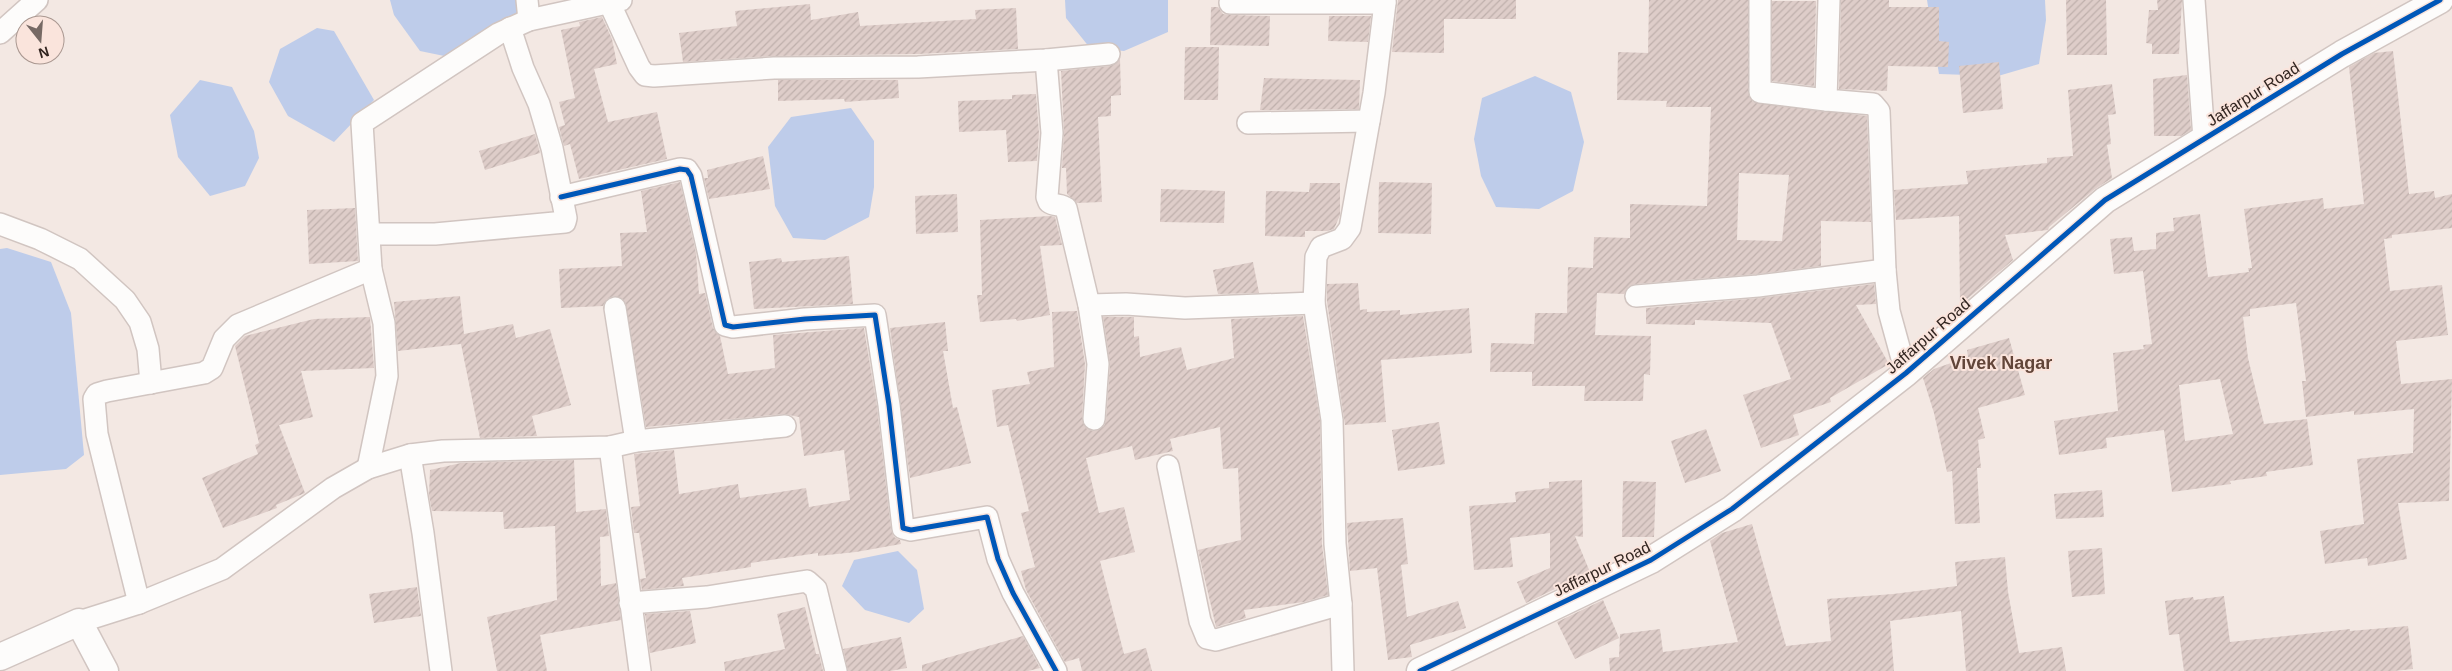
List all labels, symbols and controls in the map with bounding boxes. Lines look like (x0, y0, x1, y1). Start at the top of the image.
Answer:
north arrow (15, 15, 65, 65)
text: N (37, 43, 51, 62)
street label: Jaffarpur Road (2204, 59, 2302, 129)
street label: Jaffarpur Road (1883, 295, 1973, 377)
district label: Vivek Nagar (1950, 353, 2052, 373)
street label: Jaffarpur Road (1551, 538, 1653, 600)

